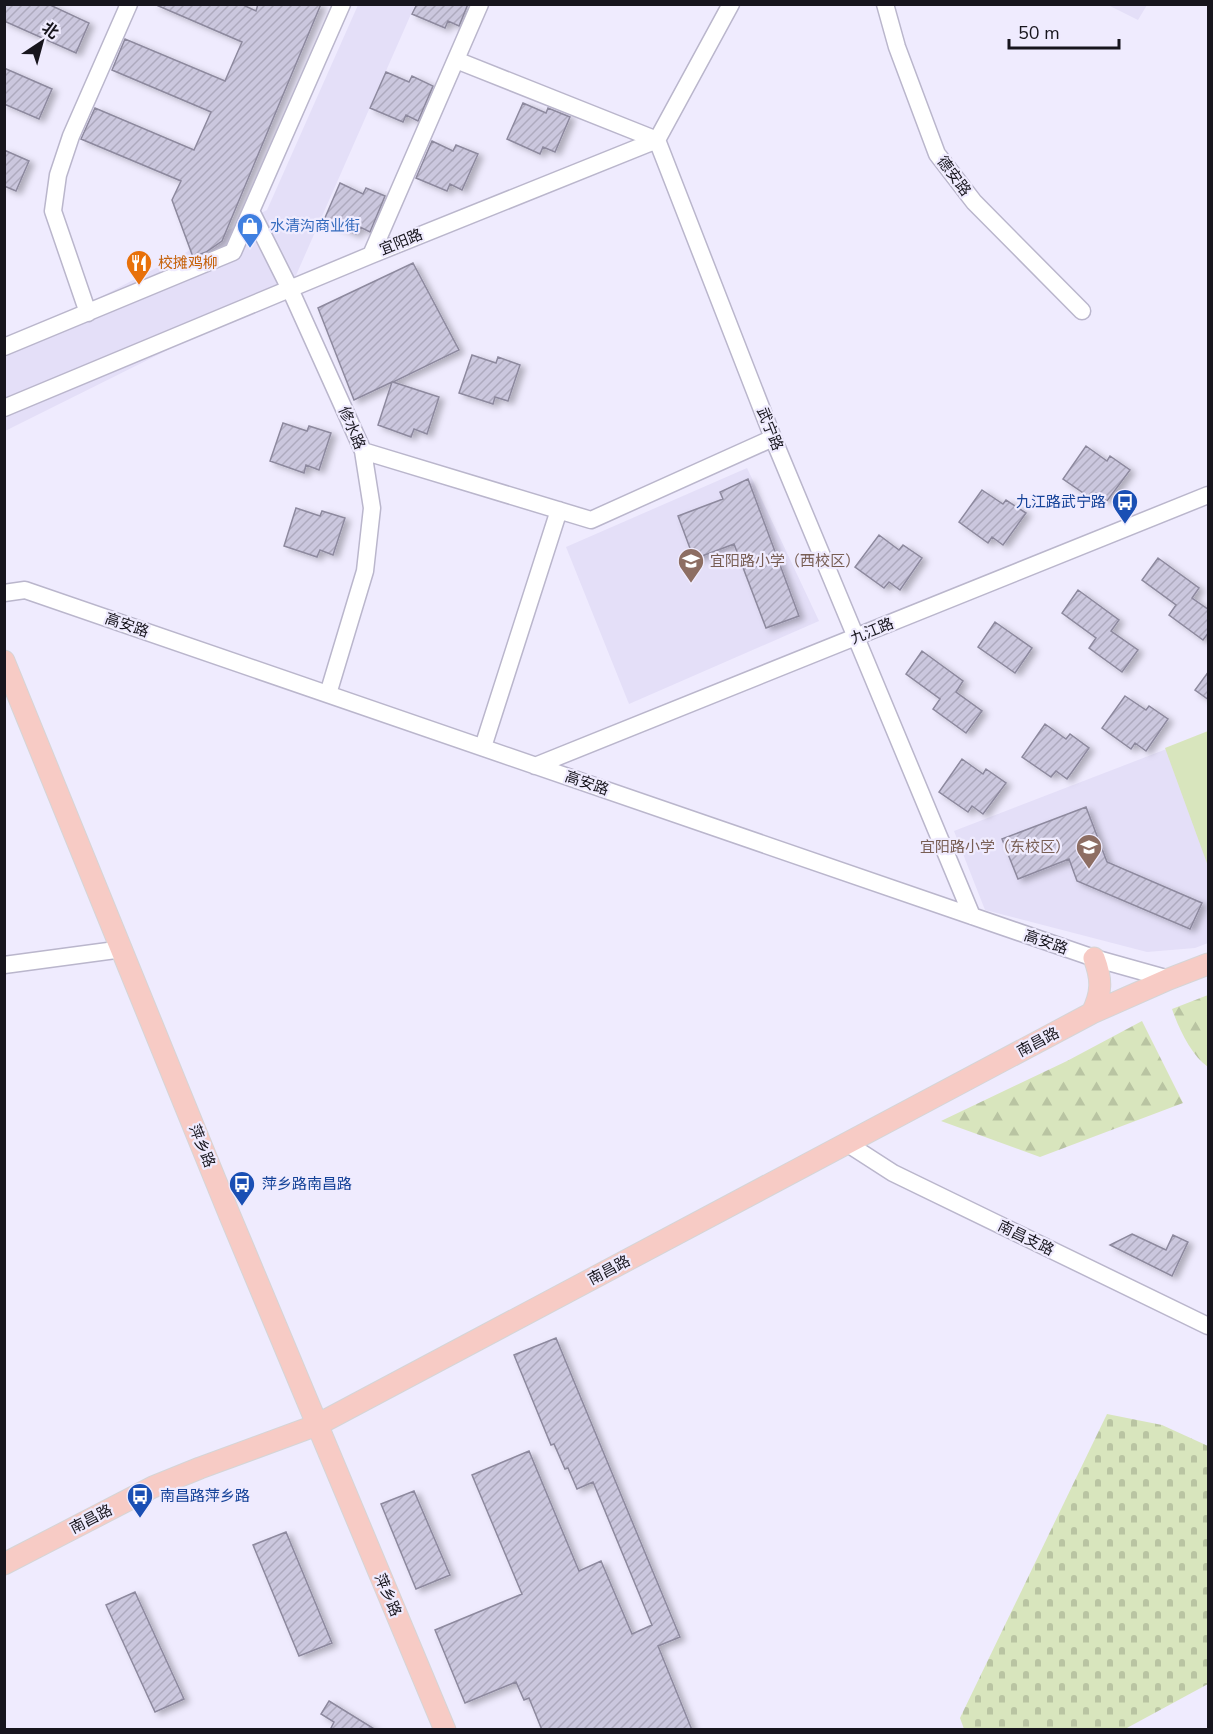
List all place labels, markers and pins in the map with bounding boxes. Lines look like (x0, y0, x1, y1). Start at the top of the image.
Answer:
shop icon: 水清沟商业街 (235, 211, 265, 249)
place label: 水清沟商业街 (270, 216, 360, 236)
restaurant icon: 校摊鸡柳 (124, 248, 154, 286)
place label: 校摊鸡柳 (158, 253, 218, 273)
bus stop icon: 九江路武宁路 (1110, 487, 1140, 525)
place label: 九江路武宁路 (1016, 492, 1106, 512)
school or university icon: 宜阳路小学（西校区） (676, 546, 706, 584)
place label: 宜阳路小学（西校区） (710, 551, 860, 571)
school or university icon: 宜阳路小学（东校区） (1074, 832, 1104, 870)
place label: 宜阳路小学（东校区） (920, 837, 1070, 857)
bus stop icon: 萍乡路南昌路 (227, 1169, 257, 1207)
place label: 萍乡路南昌路 (262, 1174, 352, 1194)
bus stop icon: 南昌路萍乡路 (125, 1481, 155, 1519)
place label: 南昌路萍乡路 (160, 1486, 250, 1506)

